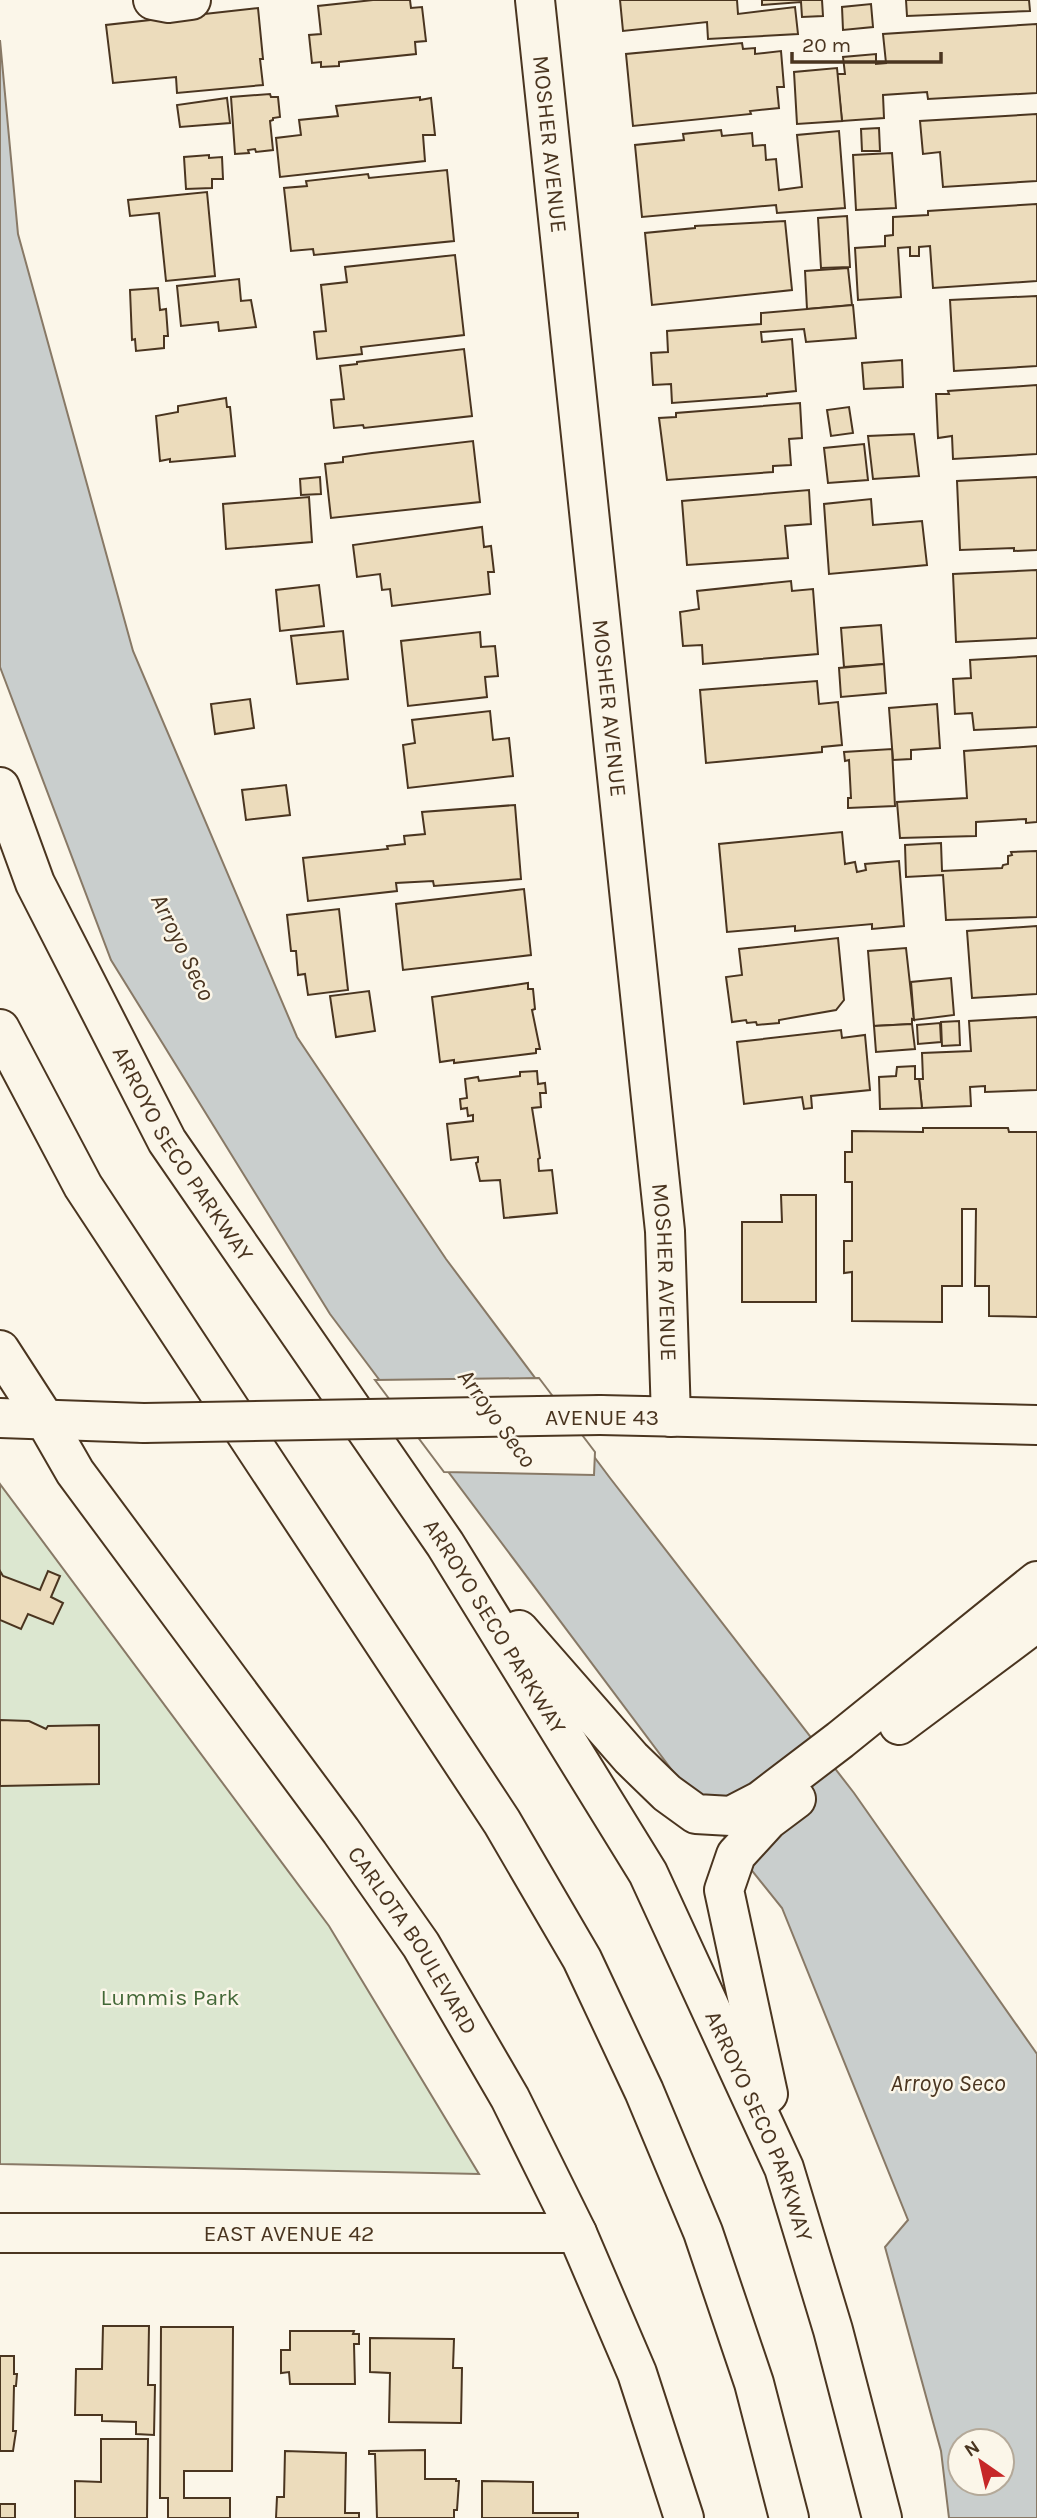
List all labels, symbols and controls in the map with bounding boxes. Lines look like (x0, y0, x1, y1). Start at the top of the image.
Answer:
scale bar (792, 21, 941, 65)
text: 20 m (802, 33, 851, 57)
street label: MOSHER AVENUE (527, 54, 573, 234)
street label: MOSHER AVENUE (586, 618, 632, 798)
water label: Arroyo Seco (145, 889, 221, 1005)
street label: ARROYO SECO PARKWAY (107, 1042, 259, 1267)
street label: MOSHER AVENUE (646, 1182, 682, 1362)
water label: Arroyo Seco (452, 1363, 542, 1473)
street label: AVENUE 43 (545, 1404, 659, 1431)
street label: ARROYO SECO PARKWAY (418, 1514, 572, 1739)
street label: CARLOTA BOULEVARD (342, 1841, 483, 2039)
park label: Lummis Park (101, 1984, 239, 2011)
street label: ARROYO SECO PARKWAY (699, 2006, 819, 2245)
water label: Arroyo Seco (890, 2069, 1006, 2097)
street label: EAST AVENUE 42 (204, 2220, 374, 2247)
north arrow (946, 2427, 1016, 2497)
text: N (960, 2436, 984, 2462)

